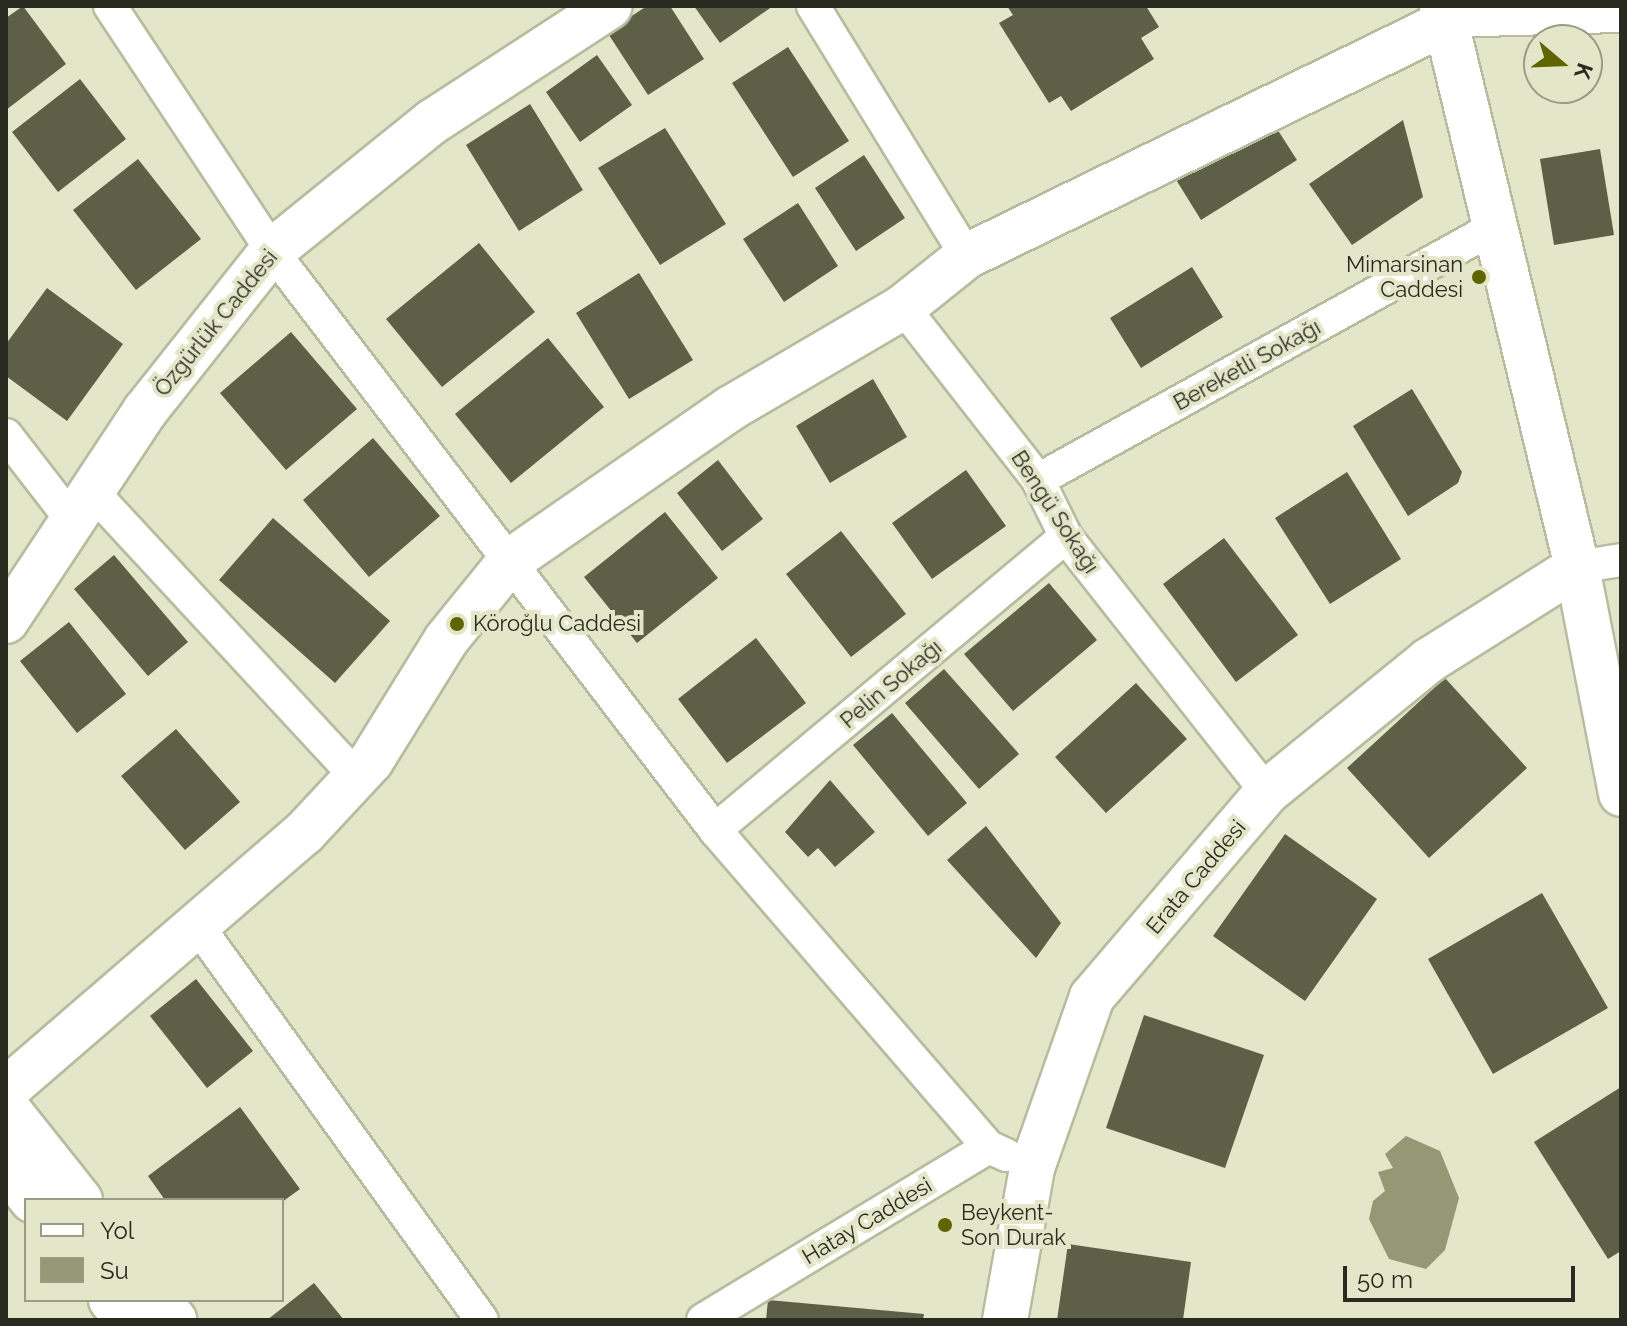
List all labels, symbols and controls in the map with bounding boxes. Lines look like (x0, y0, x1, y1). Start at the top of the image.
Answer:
north arrow (1523, 24, 1603, 104)
text: K (1569, 60, 1598, 82)
street label: Özgürlük Caddesi (149, 245, 283, 401)
place label: Mimarsinan Caddesi (1346, 251, 1463, 302)
marker: Mimarsinan Caddesi (1470, 268, 1488, 286)
street label: Bereketli Sokağı (1169, 314, 1325, 416)
street label: Bengü Sokağı (1006, 446, 1104, 578)
place label: Köroğlu Caddesi (473, 611, 641, 637)
marker: Köroğlu Caddesi (448, 615, 466, 633)
street label: Pelin Sokağı (835, 634, 947, 734)
street label: Erata Caddesi (1141, 815, 1251, 939)
street label: Hatay Caddesi (797, 1172, 937, 1270)
legend (24, 1198, 284, 1302)
place label: Beykent- Son Durak (961, 1199, 1066, 1250)
text: Yol (100, 1216, 134, 1245)
marker: Beykent- Son Durak (936, 1216, 954, 1234)
scale bar (1347, 1250, 1579, 1300)
text: Su (100, 1256, 129, 1285)
text: 50 m (1357, 1265, 1413, 1294)

